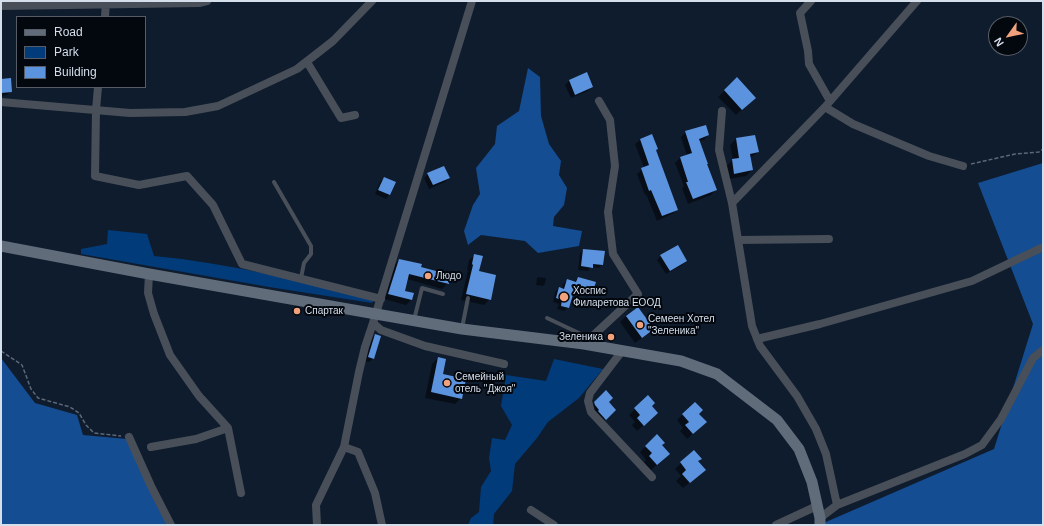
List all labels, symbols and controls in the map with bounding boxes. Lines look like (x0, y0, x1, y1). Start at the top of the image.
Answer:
legend (16, 16, 146, 88)
north arrow (988, 16, 1028, 56)
text: Road (54, 25, 83, 39)
text: N (992, 35, 1006, 49)
text: Park (54, 45, 79, 59)
text: Building (54, 65, 97, 79)
place label: Людо (436, 270, 461, 282)
marker: Людо (423, 271, 433, 281)
place label: Хоспис Филаретова ЕООД (573, 285, 661, 308)
marker: Хоспис Филаретова ЕООД (558, 291, 570, 303)
place label: Спартак (305, 305, 343, 317)
marker: Спартак (292, 306, 302, 316)
place label: Семеен Хотел "Зеленика" (648, 313, 715, 336)
marker: Семеен Хотел "Зеленика" (635, 320, 645, 330)
place label: Зеленика (559, 331, 603, 343)
marker: Зеленика (606, 332, 616, 342)
place label: Семейный отель "Джоя" (455, 371, 515, 394)
marker: Семейный отель "Джоя" (442, 378, 452, 388)

